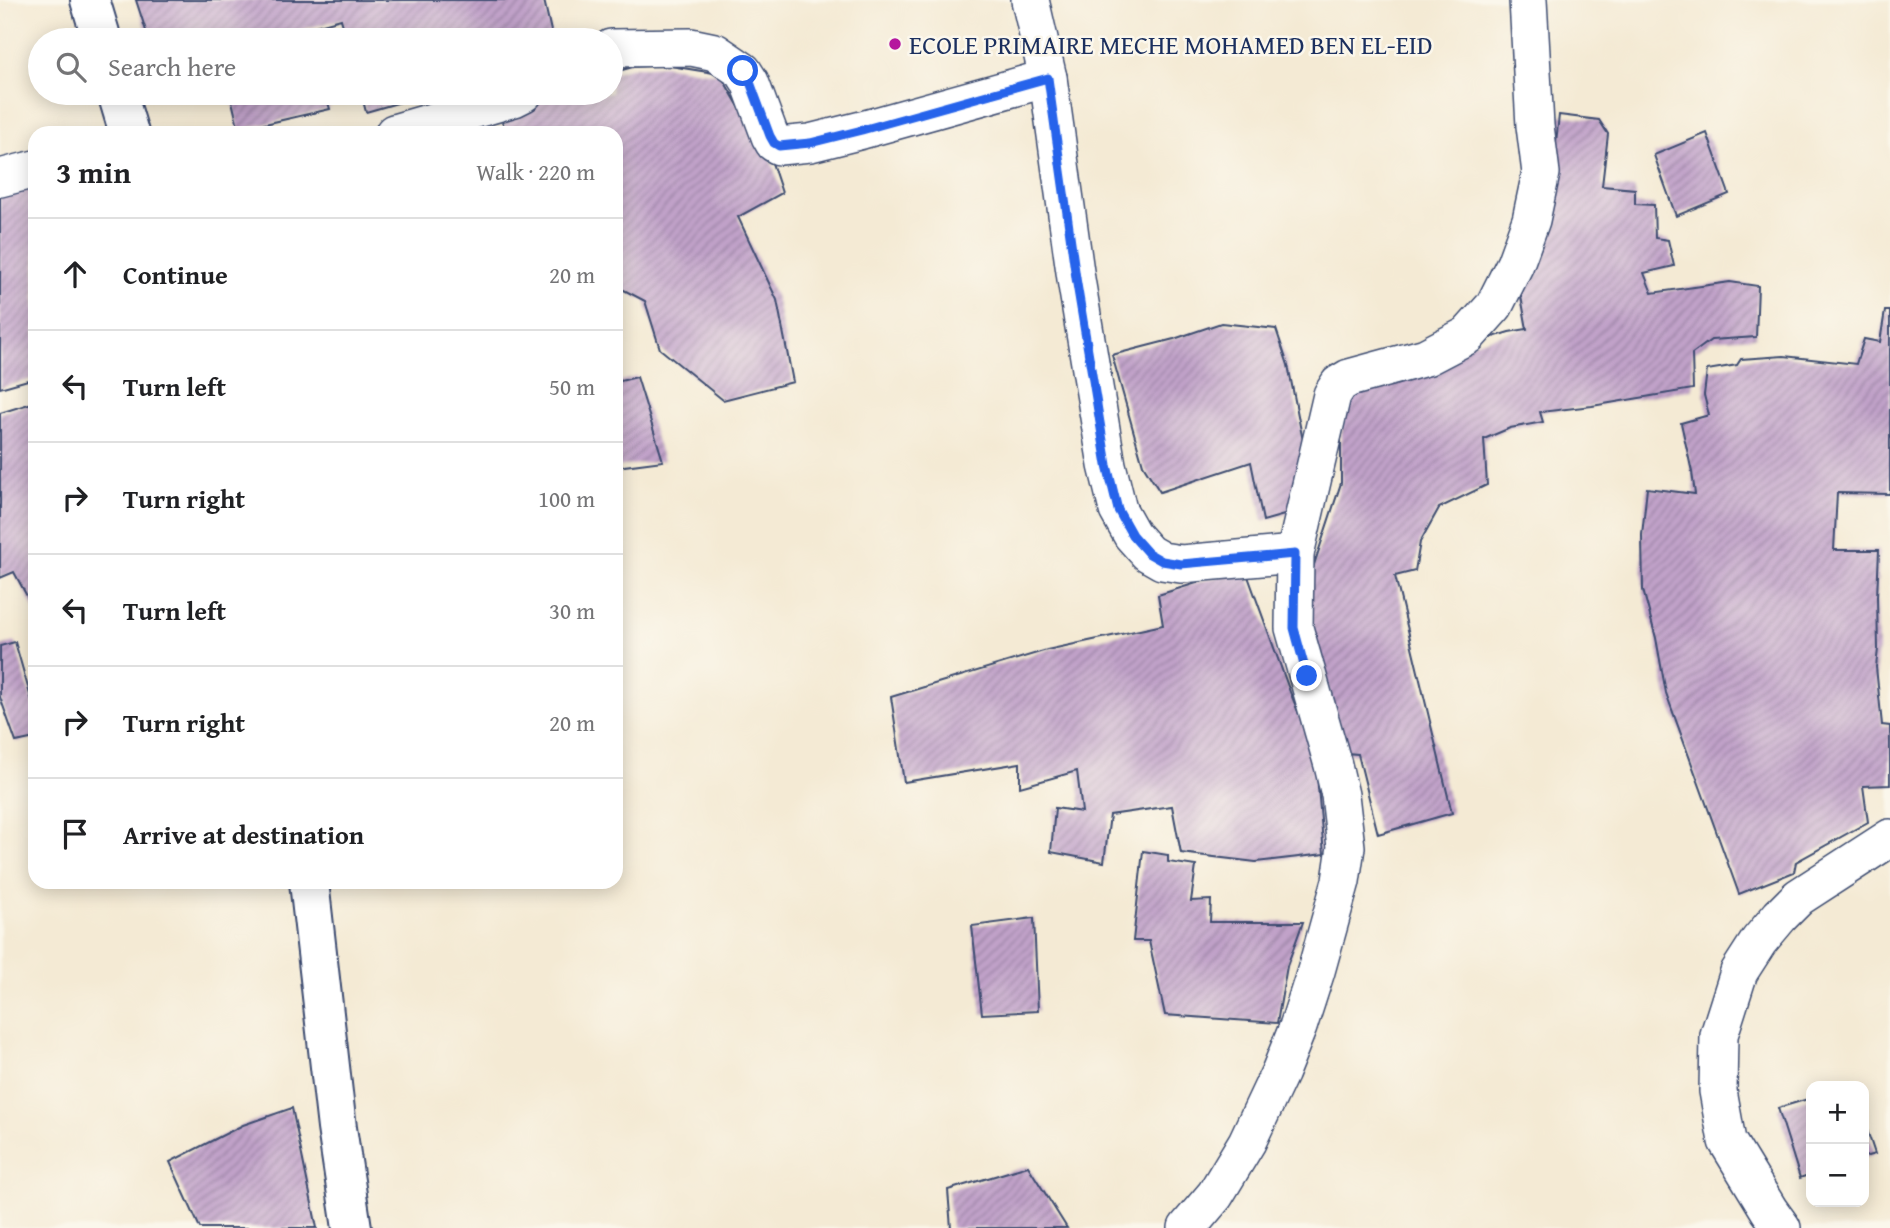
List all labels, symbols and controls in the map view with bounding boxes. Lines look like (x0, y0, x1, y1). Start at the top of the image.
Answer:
place label: ECOLE PRIMAIRE MECHE MOHAMED BEN EL-EID (909, 25, 1433, 64)
search box (28, 28, 623, 105)
marker: ECOLE PRIMAIRE MECHE MOHAMED BEN EL-EID (887, 36, 903, 52)
text: Search here (108, 47, 236, 86)
icon: search (52, 48, 90, 86)
route start (727, 55, 758, 86)
text: 3 min (56, 150, 131, 194)
text: Walk · 220 m (476, 155, 595, 188)
icon: ahead (56, 255, 94, 293)
text: Continue (123, 255, 228, 294)
text: 20 m (549, 258, 595, 291)
icon: left (56, 367, 94, 405)
text: Turn left (123, 367, 226, 406)
text: 50 m (549, 370, 595, 403)
icon: right (56, 479, 94, 517)
text: Turn right (123, 479, 245, 518)
text: 100 m (538, 482, 595, 515)
icon: left (56, 591, 94, 629)
text: Turn left (123, 591, 226, 630)
text: 30 m (549, 594, 595, 627)
route end (1291, 660, 1322, 691)
icon: right (56, 703, 94, 741)
text: Turn right (123, 703, 245, 742)
text: 20 m (549, 706, 595, 739)
icon: arrive (56, 815, 94, 853)
text: Arrive at destination (123, 815, 364, 854)
map controls (1806, 1081, 1869, 1207)
button: + (1806, 1081, 1869, 1144)
button: − (1806, 1144, 1869, 1207)

